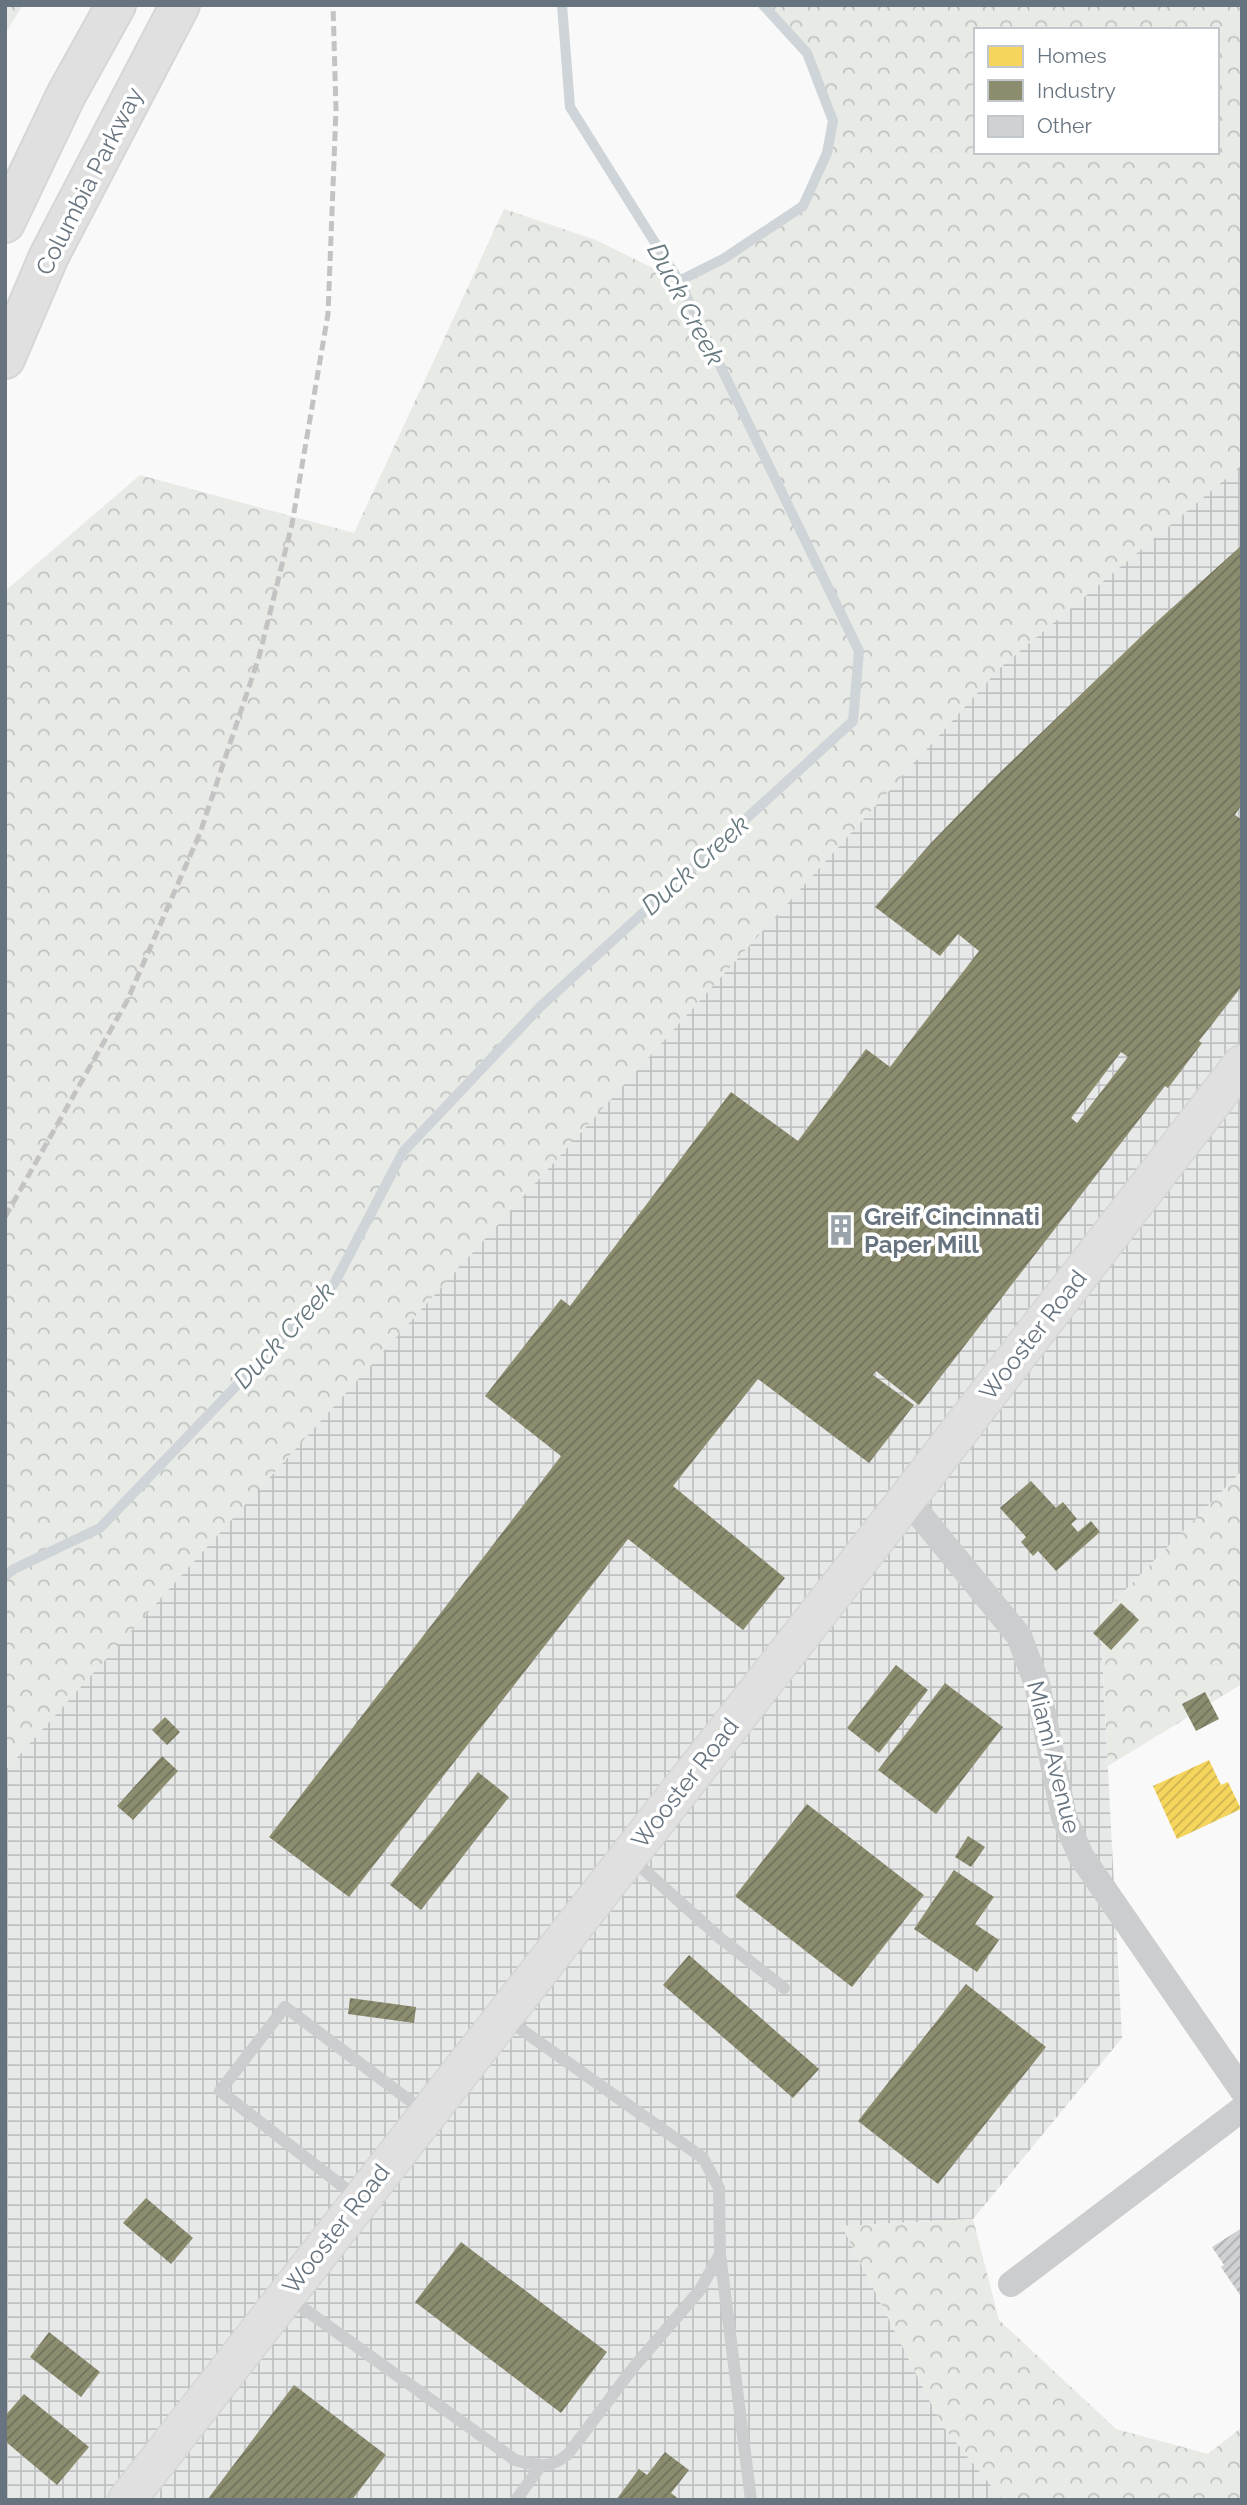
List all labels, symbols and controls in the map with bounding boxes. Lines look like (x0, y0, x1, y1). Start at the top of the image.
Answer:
legend (974, 28, 1219, 154)
text: Homes (1037, 43, 1107, 68)
text: Industry (1037, 78, 1116, 103)
street label: Columbia Parkway (29, 82, 149, 280)
text: Other (1037, 113, 1092, 138)
water label: Duck Creek (641, 238, 731, 370)
water label: Duck Creek (635, 809, 755, 921)
place label: Greif Cincinnati Paper Mill (864, 1202, 1040, 1259)
building icon: Greif Cincinnati Paper Mill (824, 1213, 858, 1247)
street label: Wooster Road (973, 1264, 1093, 1406)
water label: Duck Creek (227, 1276, 341, 1394)
street label: Miami Avenue (1021, 1678, 1087, 1836)
street label: Wooster Road (625, 1712, 745, 1854)
street label: Wooster Road (276, 2158, 396, 2300)

